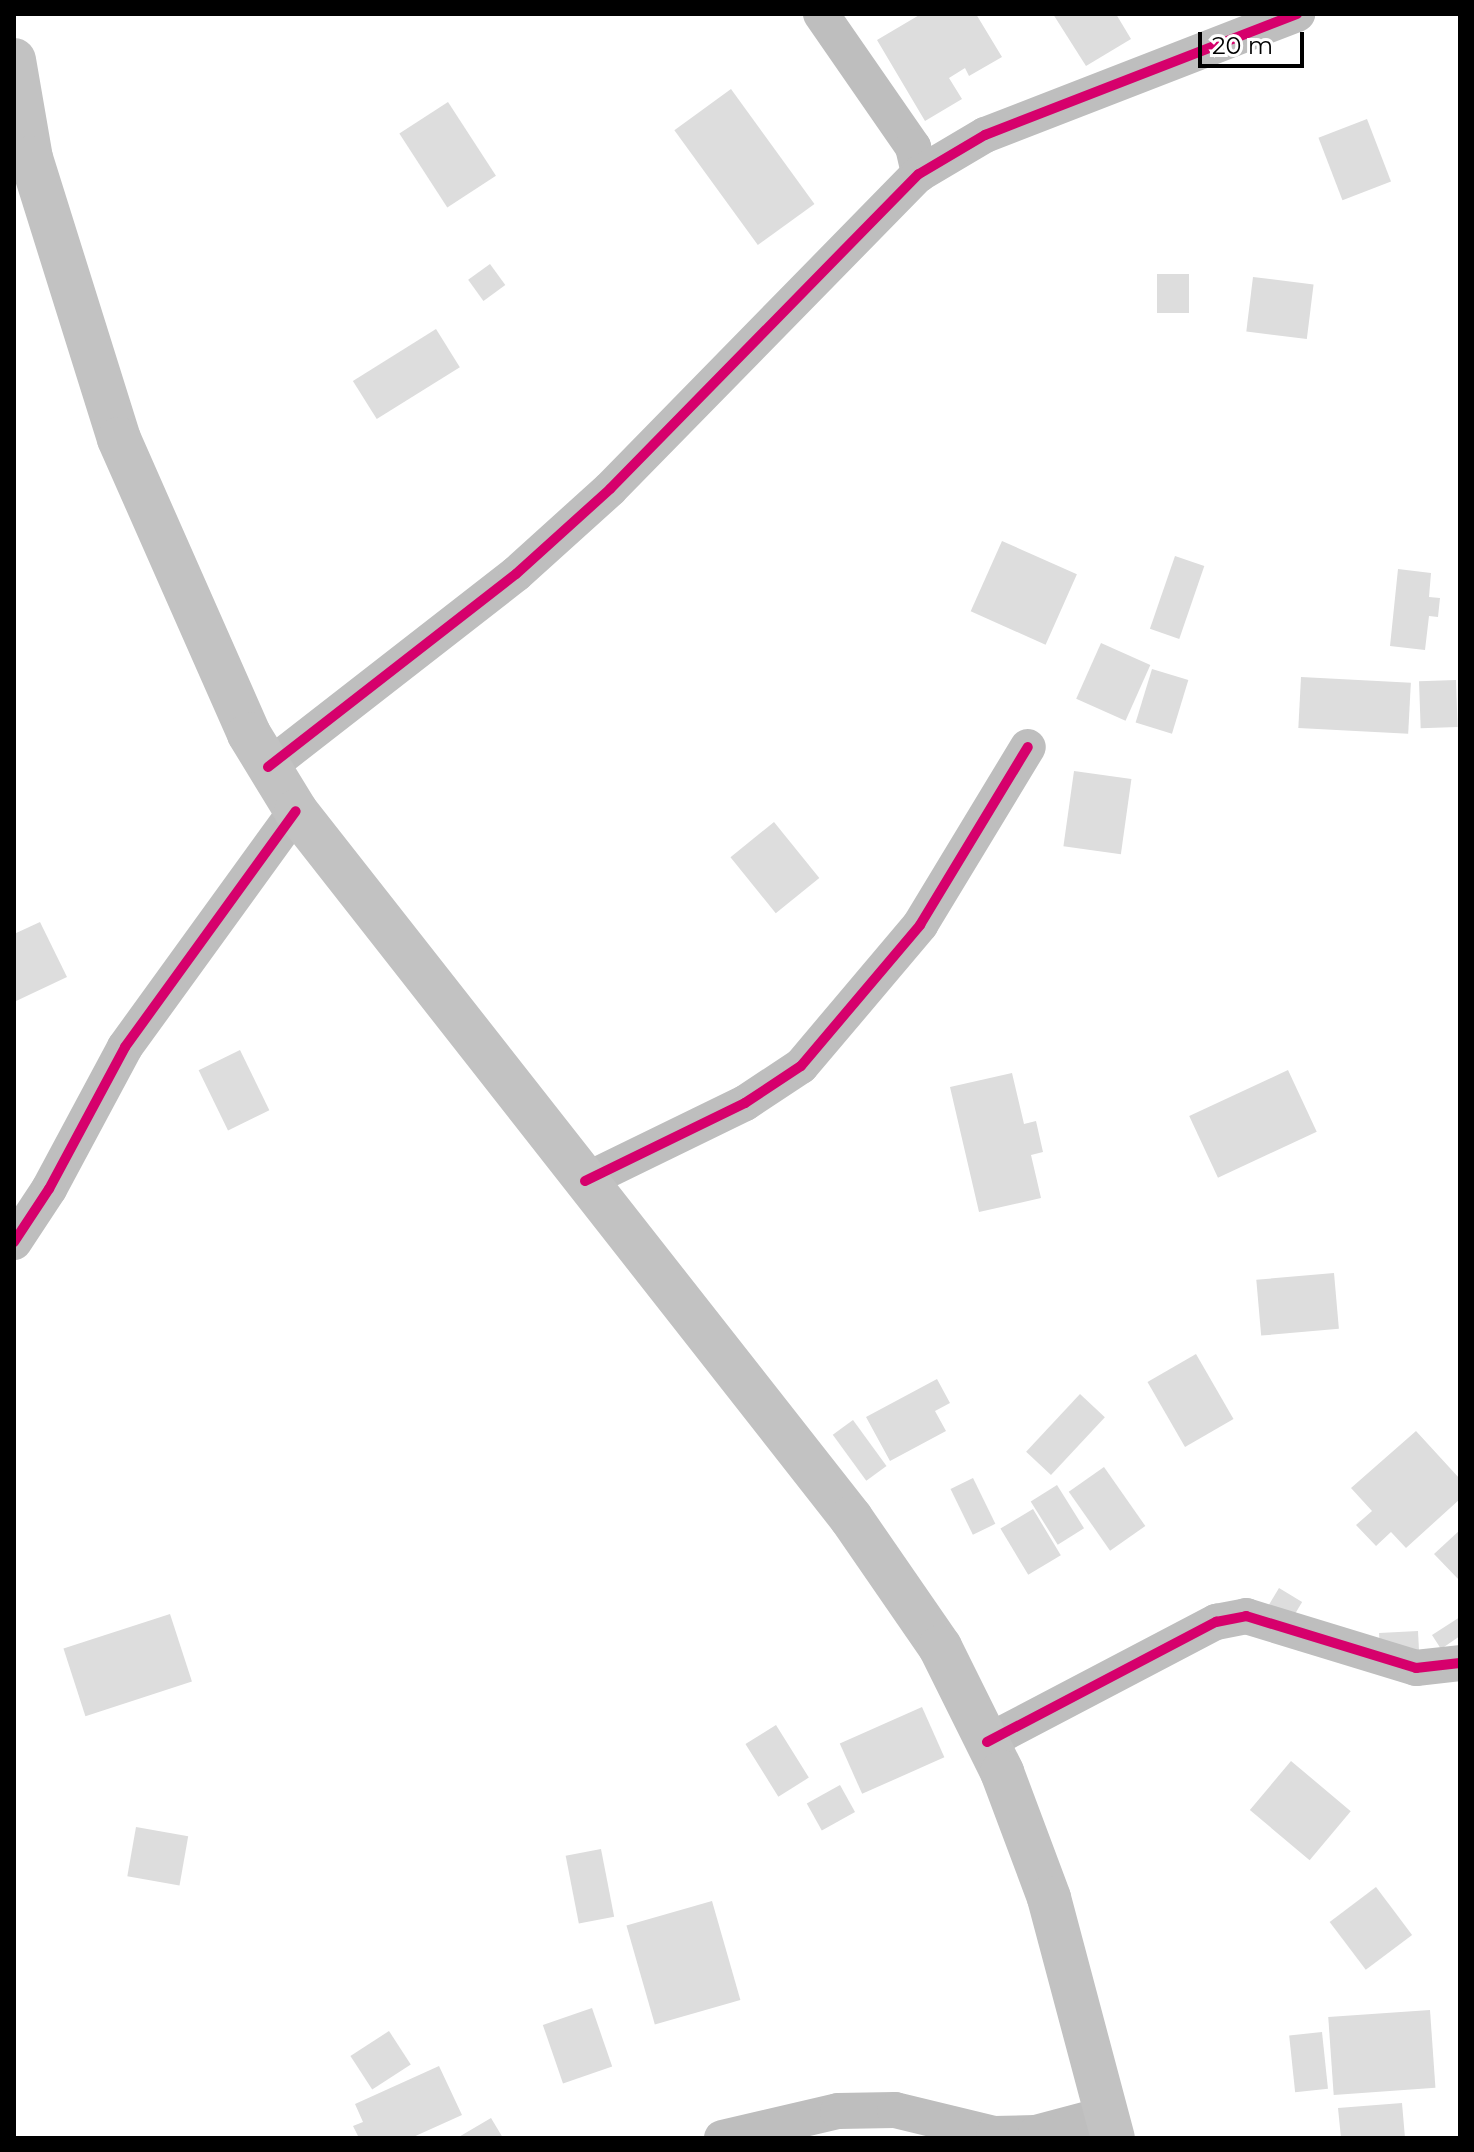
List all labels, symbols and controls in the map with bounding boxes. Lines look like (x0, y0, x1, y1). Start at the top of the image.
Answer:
scale bar (1202, 16, 1308, 66)
text: 20 m (1212, 31, 1273, 60)

